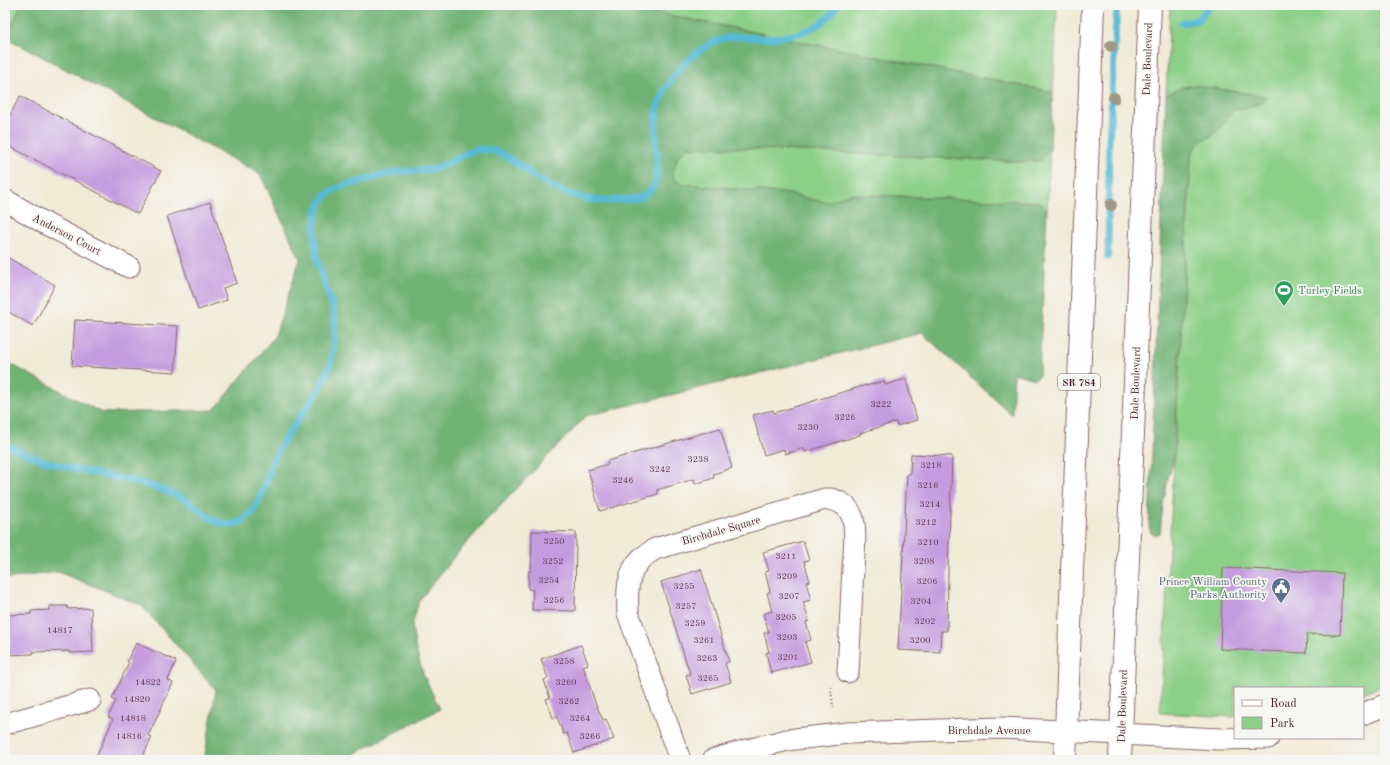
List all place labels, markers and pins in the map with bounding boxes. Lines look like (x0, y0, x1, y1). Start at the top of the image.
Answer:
sports icon: Turley Fields (1273, 279, 1295, 307)
place label: Turley Fields (1298, 286, 1362, 297)
public building icon: Prince William County Parks Authority (1270, 576, 1292, 604)
place label: Prince William County Parks Authority (1158, 577, 1267, 601)

